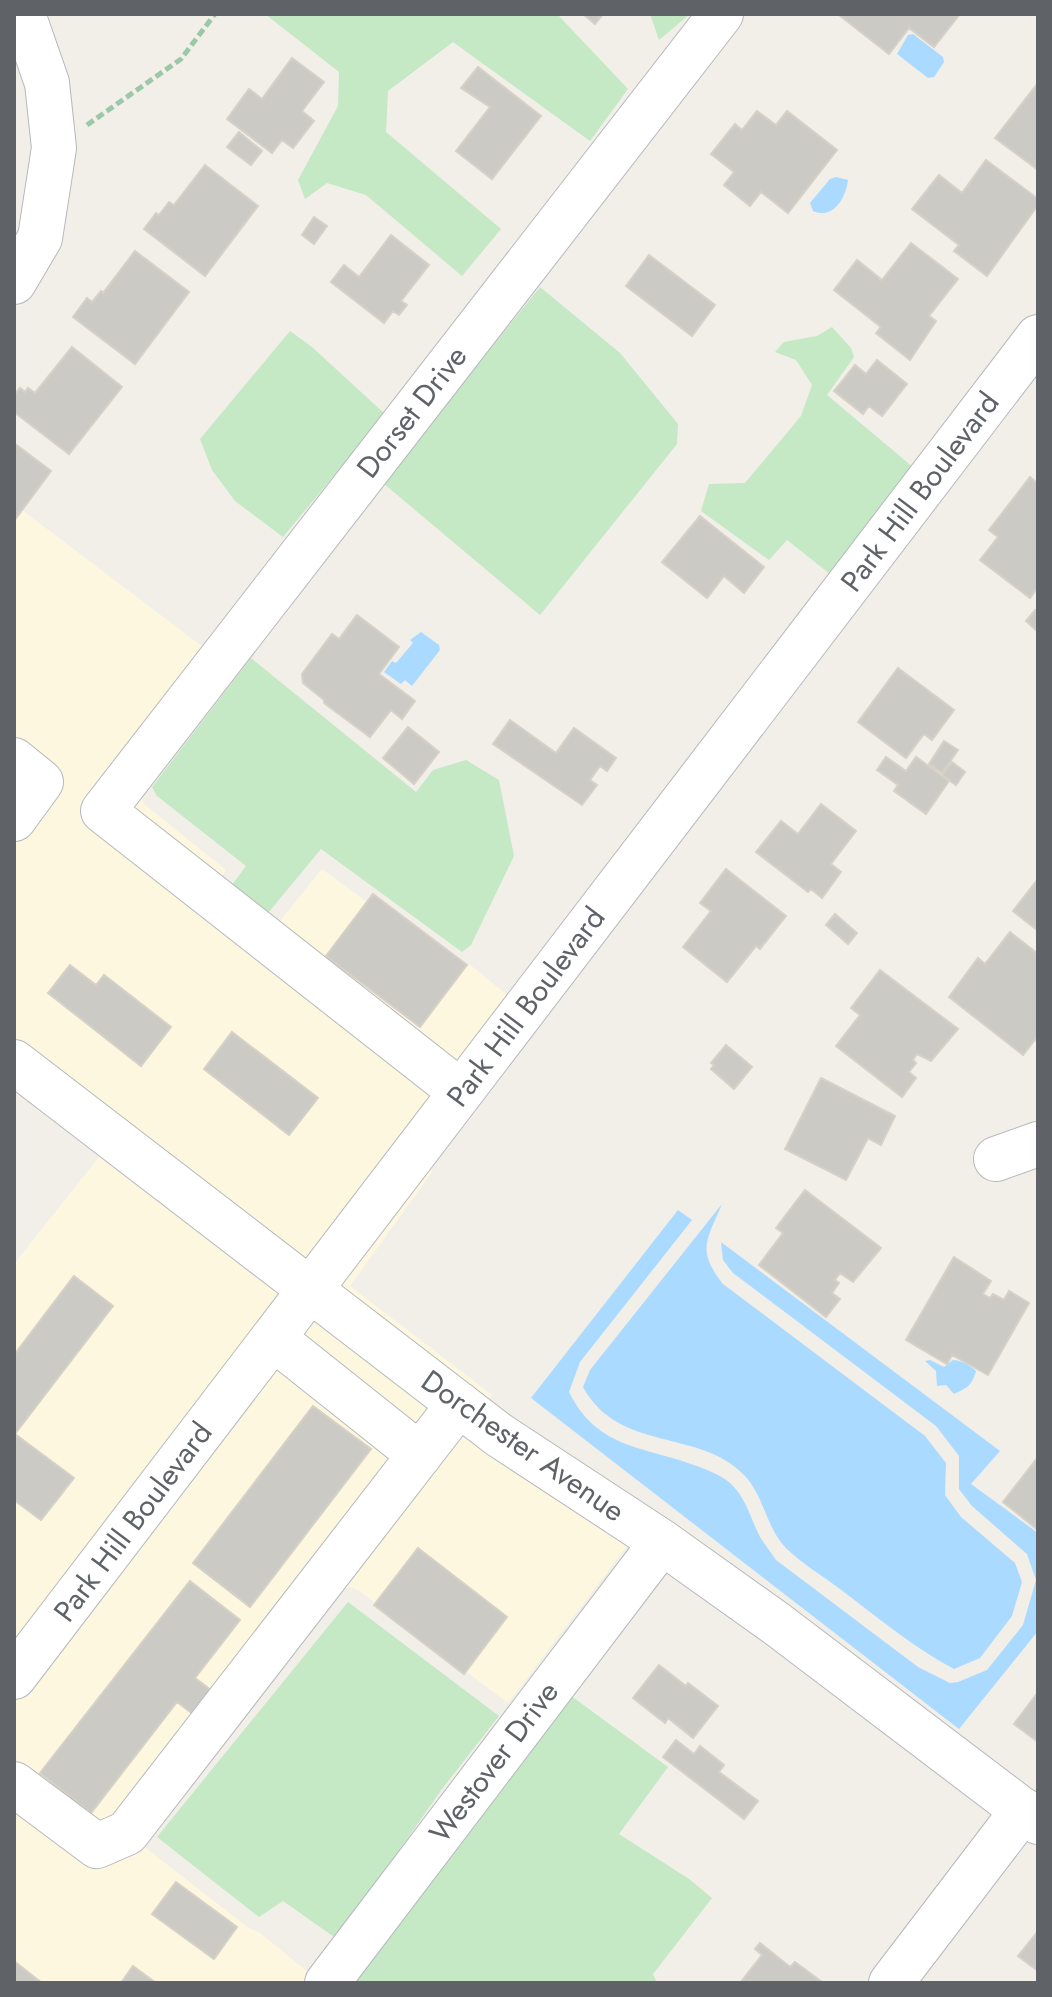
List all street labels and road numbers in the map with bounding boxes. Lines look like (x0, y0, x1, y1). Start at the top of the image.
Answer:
street label: Dorset Drive (346, 336, 477, 487)
street label: Park Hill Boulevard (830, 383, 1009, 601)
street label: Park Hill Boulevard (436, 898, 615, 1116)
street label: Dorchester Avenue (413, 1359, 634, 1532)
street label: Park Hill Boulevard (43, 1413, 222, 1631)
street label: Westover Drive (419, 1672, 569, 1851)

